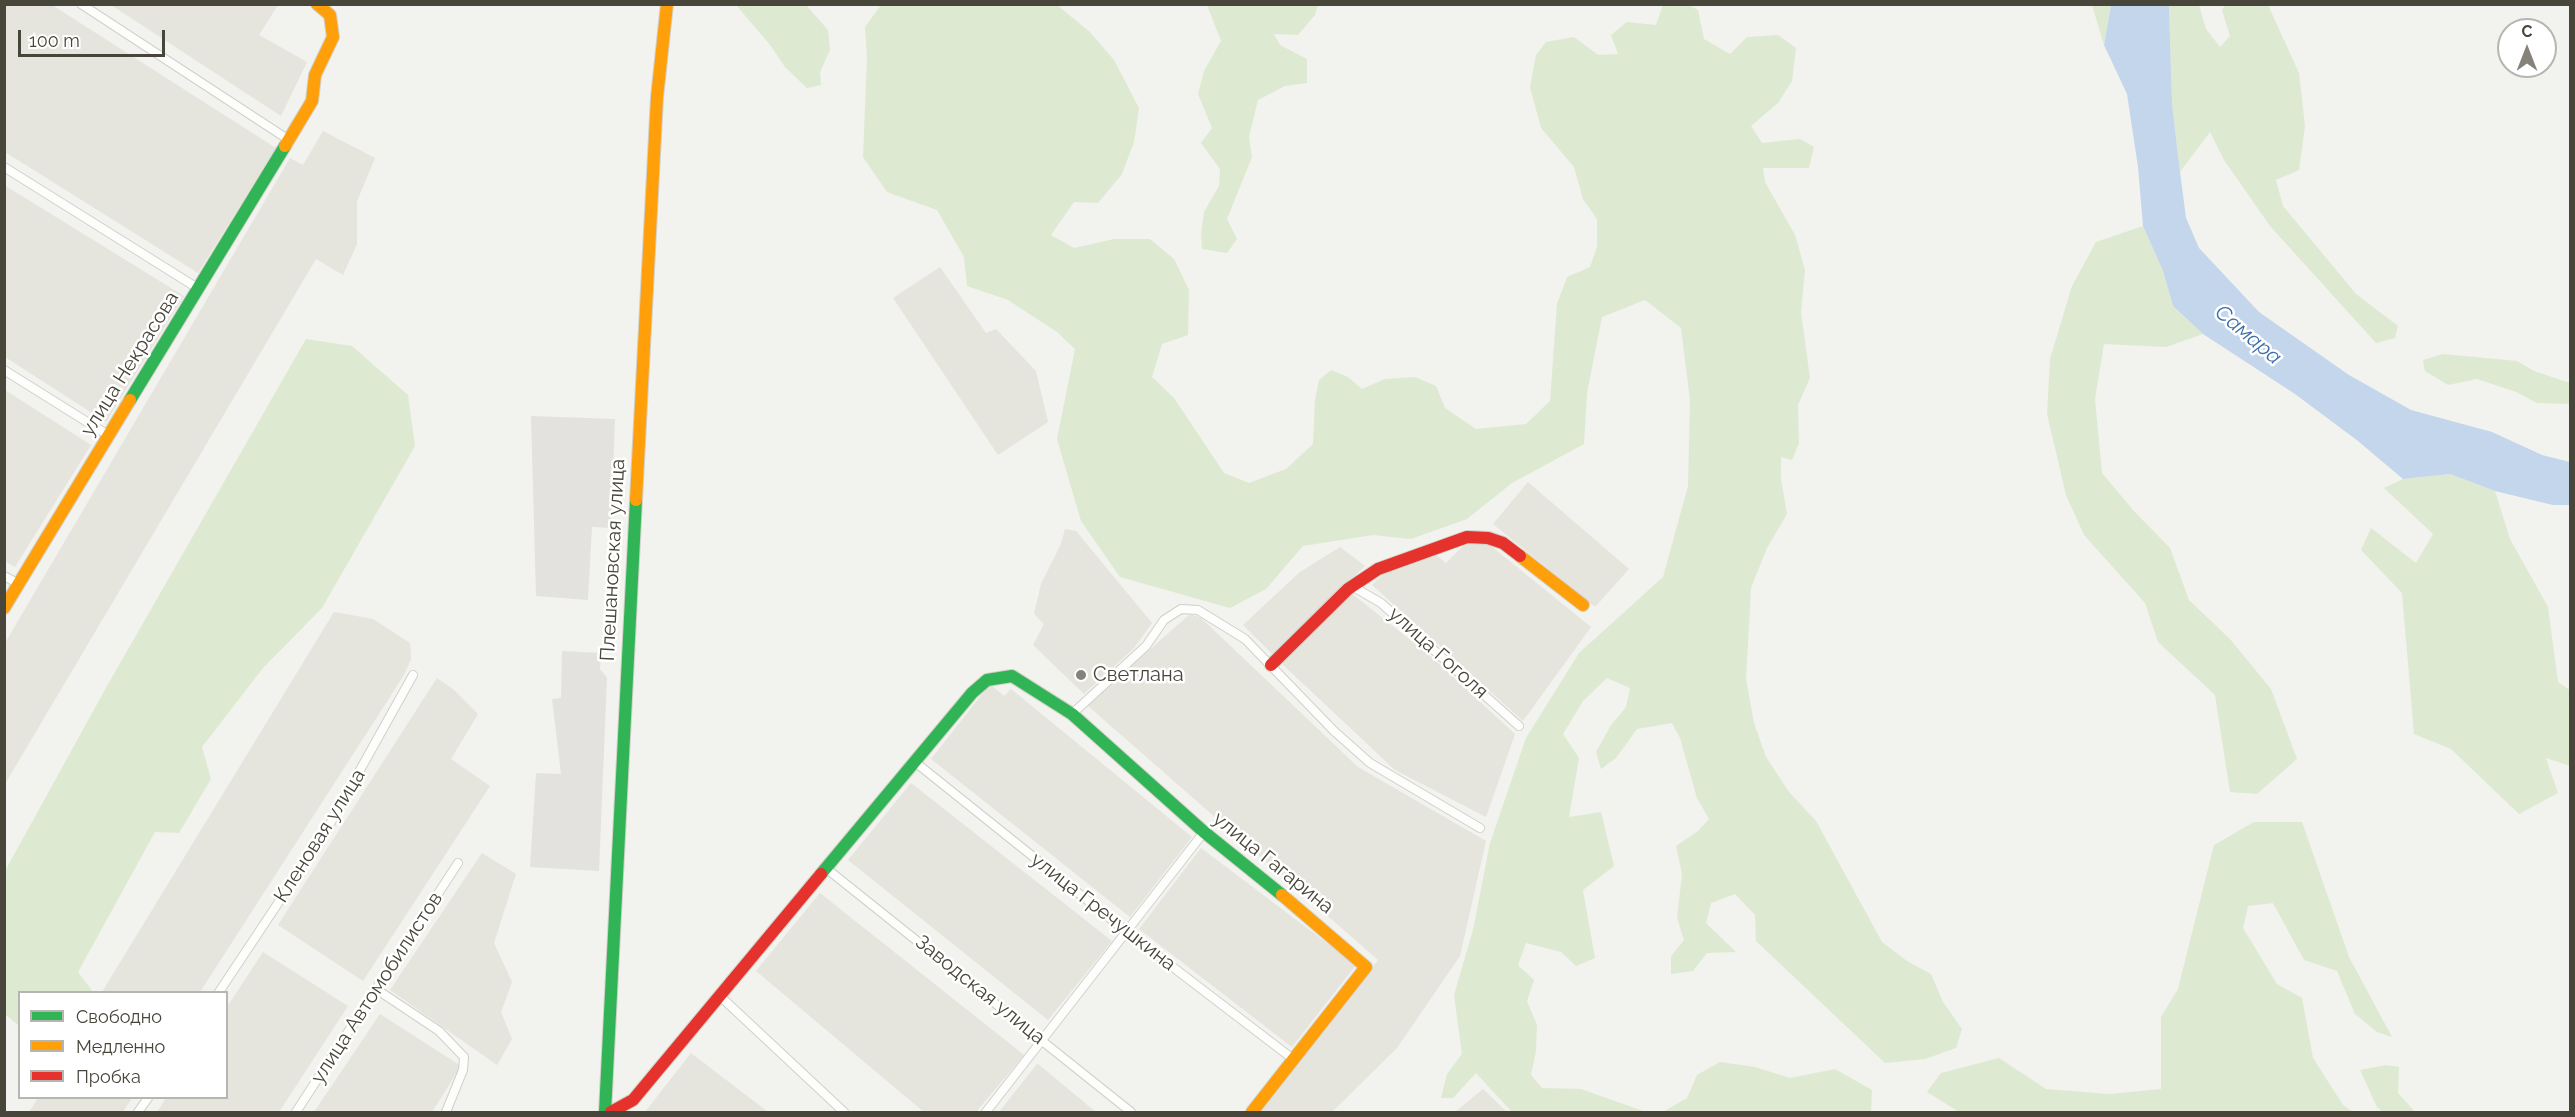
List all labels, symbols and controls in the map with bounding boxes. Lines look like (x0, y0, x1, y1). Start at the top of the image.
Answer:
scale bar (21, 18, 168, 56)
north arrow (2497, 18, 2557, 78)
text: С (2522, 22, 2532, 41)
text: 100 m (29, 30, 80, 51)
street label: улица Некрасова (76, 287, 184, 441)
water label: Самара (2209, 300, 2287, 370)
street label: Плешановская улица (596, 458, 630, 662)
street label: улица Гоголя (1383, 602, 1493, 704)
place label: Светлана (1093, 663, 1184, 687)
marker: Светлана (1074, 668, 1088, 682)
street label: Кленовая улица (269, 765, 371, 907)
street label: улица Гагарина (1208, 807, 1338, 919)
street label: улица Гречушкина (1025, 848, 1181, 976)
street label: улица Автомобилистов (306, 888, 448, 1088)
street label: Заводская улица (910, 930, 1050, 1050)
legend (18, 991, 228, 1099)
text: Свободно (76, 1006, 162, 1027)
text: Медленно (76, 1036, 165, 1057)
text: Пробка (76, 1066, 141, 1087)

